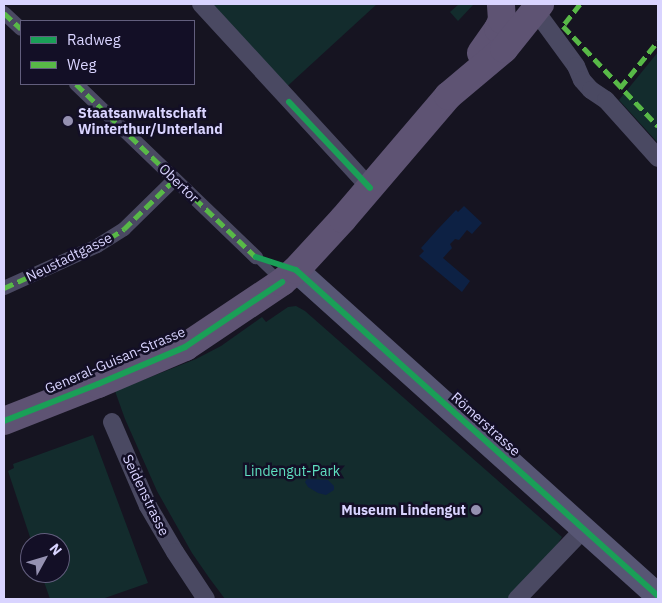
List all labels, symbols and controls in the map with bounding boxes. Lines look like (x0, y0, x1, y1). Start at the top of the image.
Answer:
legend (20, 20, 195, 85)
text: Radweg (67, 30, 121, 49)
text: Weg (67, 55, 96, 74)
place label: Staatsanwaltschaft Winterthur/Unterland (78, 105, 223, 138)
marker: Staatsanwaltschaft Winterthur/Unterland (62, 115, 74, 127)
street label: Obertor (156, 160, 202, 206)
street label: Neustadtgasse (23, 229, 115, 285)
street label: General-Guisan-Strasse (42, 323, 188, 397)
street label: Römerstrasse (448, 389, 524, 459)
street label: Seidenstrasse (119, 452, 173, 538)
park label: Lindengut-Park (244, 463, 340, 479)
place label: Museum Lindengut (341, 502, 466, 518)
marker: Museum Lindengut (470, 504, 482, 516)
north arrow (20, 533, 70, 583)
text: N (46, 540, 66, 559)

